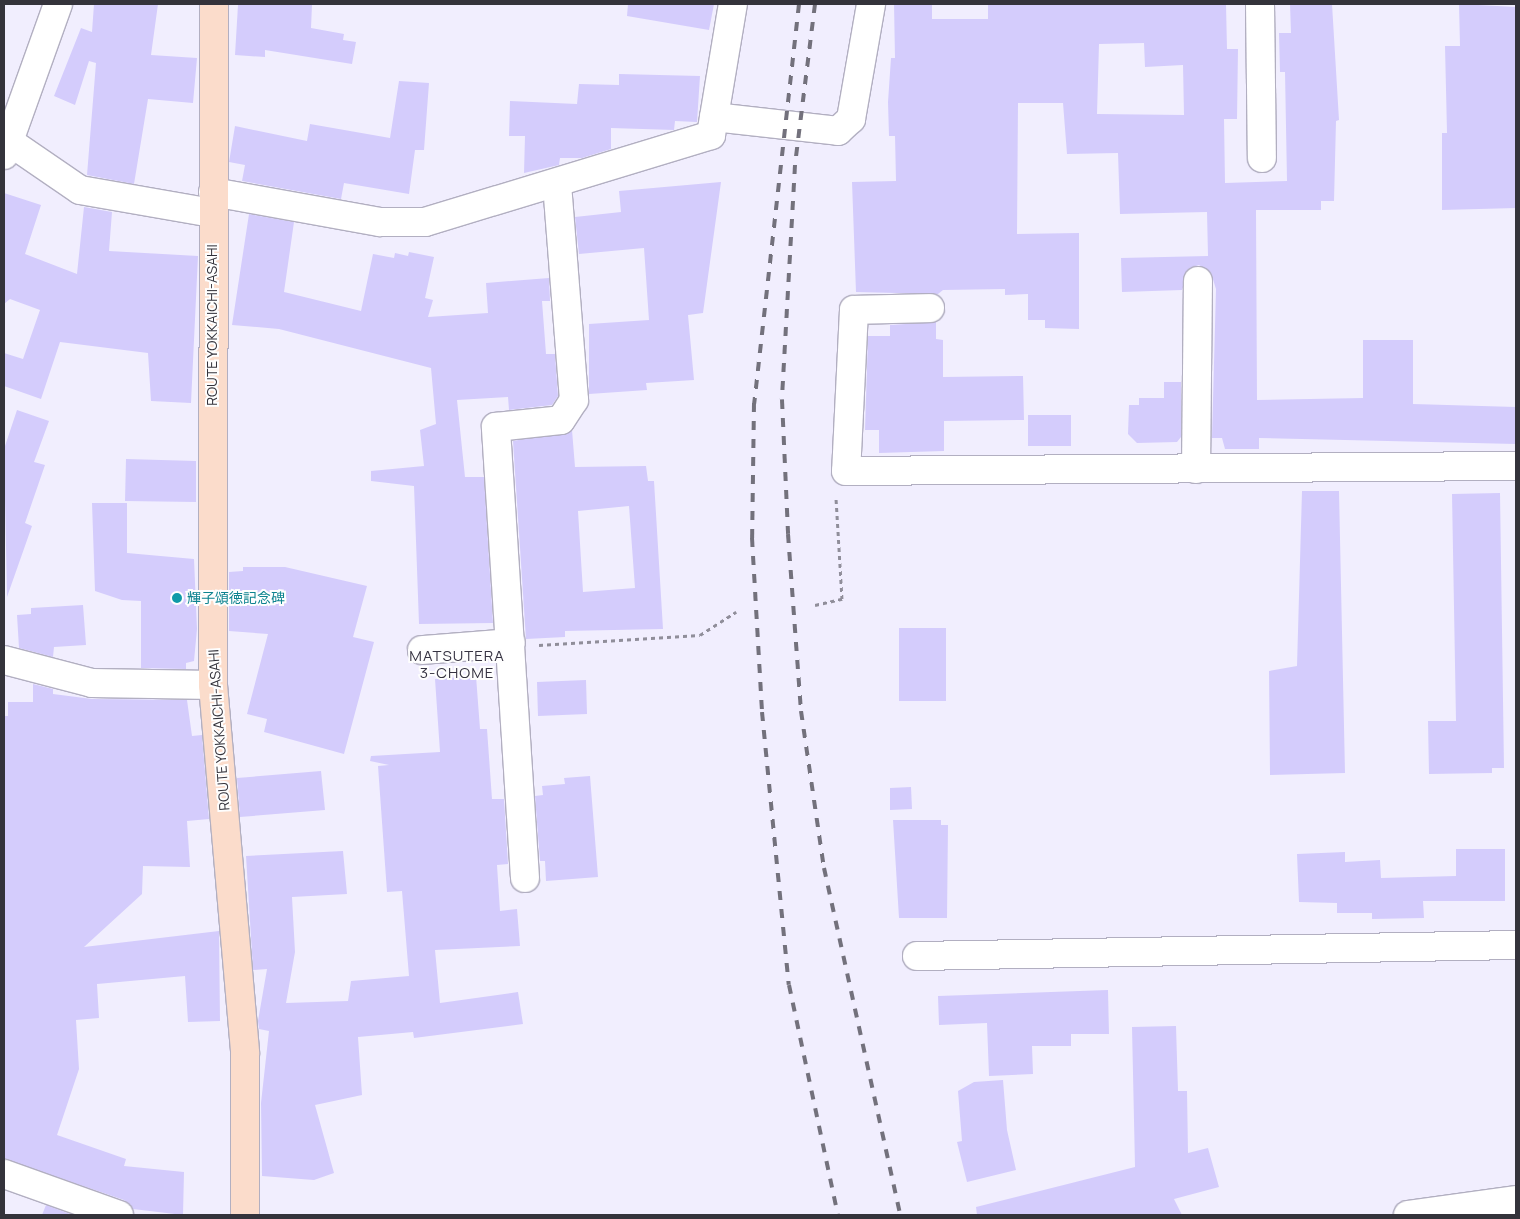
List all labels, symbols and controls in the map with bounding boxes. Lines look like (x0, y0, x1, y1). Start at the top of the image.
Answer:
street label: ROUTE YOKKAICHI-ASAHI (204, 244, 220, 406)
place label: 輝子頌徳記念碑 (187, 590, 285, 606)
marker: 輝子頌徳記念碑 (171, 592, 183, 604)
district label: MATSUTERA 3-CHOME (408, 646, 506, 681)
street label: ROUTE YOKKAICHI-ASAHI (205, 649, 233, 811)

